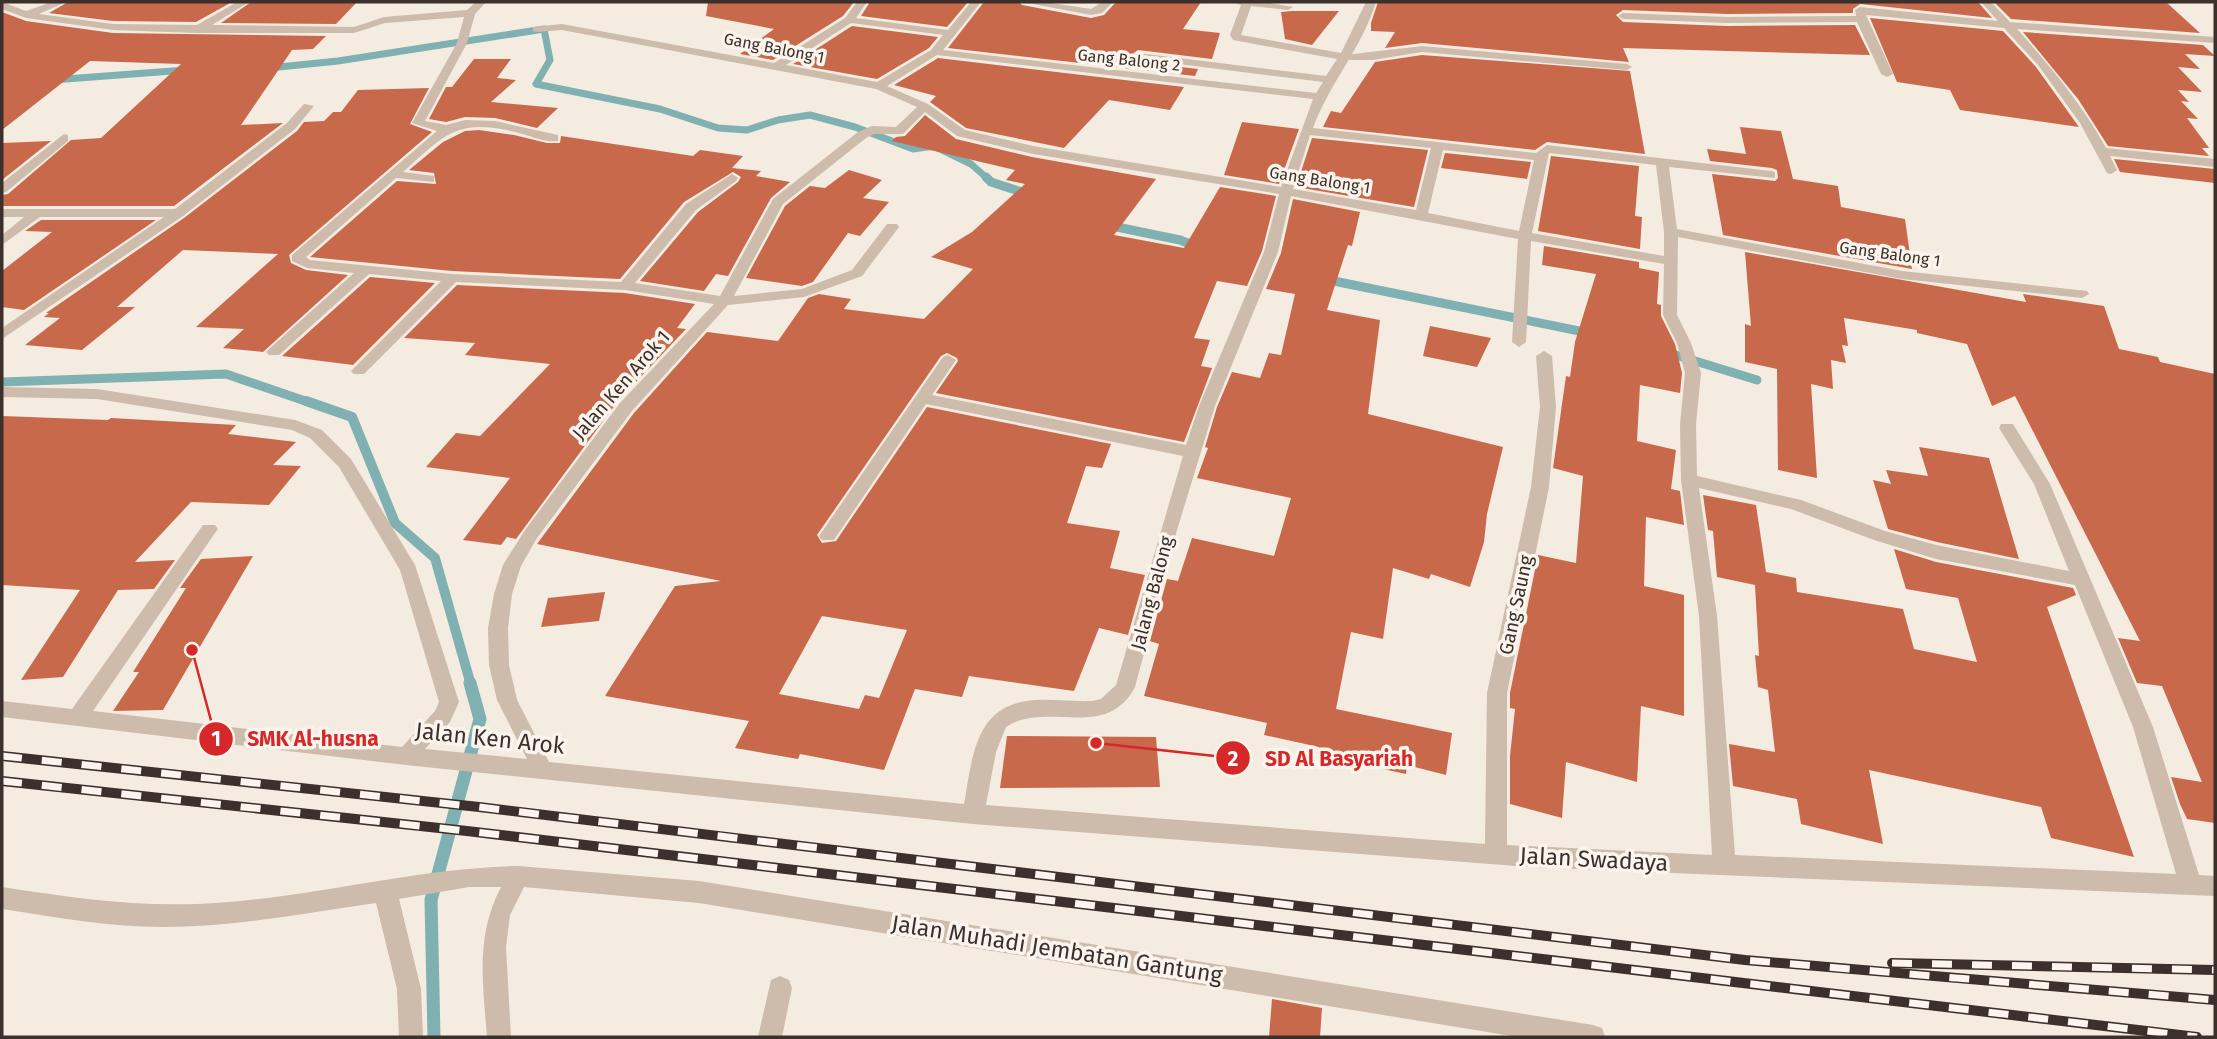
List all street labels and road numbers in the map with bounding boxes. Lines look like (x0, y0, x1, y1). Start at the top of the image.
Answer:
street label: Gang Balong 1 (722, 29, 826, 67)
street label: Gang Balong 2 (1077, 45, 1181, 75)
street label: Gang Balong 1 (1268, 163, 1372, 197)
street label: Gang Balong 1 (1838, 238, 1942, 270)
street label: Jalan Ken Arok 1 (567, 326, 675, 444)
street label: Jalang Balong (1126, 533, 1178, 653)
street label: Gang Saung (1494, 553, 1538, 657)
street label: Jalan Ken Arok (414, 716, 566, 760)
street label: Jalan Swadaya (1519, 841, 1669, 877)
street label: Jalan Muhadi Jembatan Gantung (890, 909, 1224, 989)

